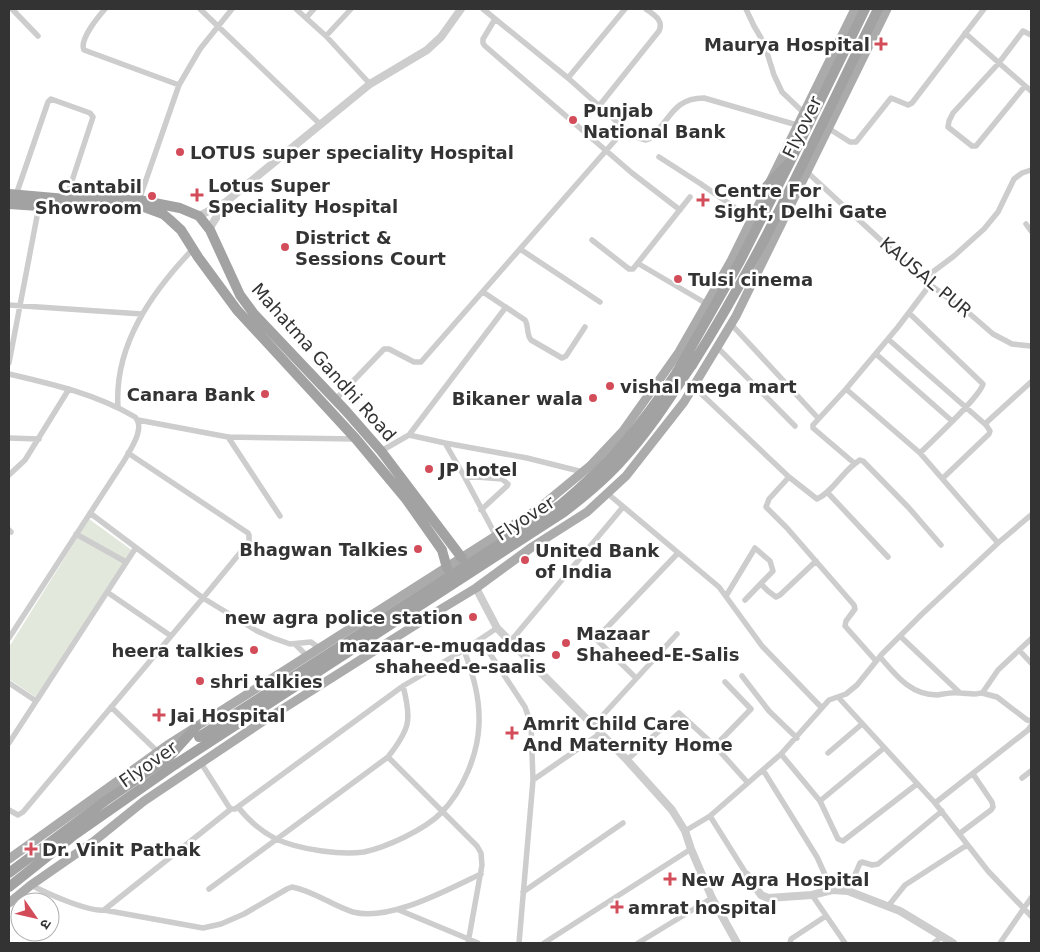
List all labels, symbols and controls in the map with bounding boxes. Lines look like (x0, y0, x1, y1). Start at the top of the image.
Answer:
place label: Maurya Hospital (704, 34, 870, 55)
marker: Maurya Hospital (874, 37, 888, 51)
street label: Flyover (778, 92, 826, 161)
place label: Punjab National Bank (583, 100, 726, 142)
marker: Punjab National Bank (567, 114, 579, 126)
place label: LOTUS super speciality Hospital (190, 142, 514, 163)
marker: LOTUS super speciality Hospital (174, 146, 186, 158)
place label: Lotus Super Speciality Hospital (208, 175, 398, 217)
place label: Cantabil Showroom (35, 176, 142, 218)
place label: Centre For Sight, Delhi Gate (714, 180, 887, 222)
marker: Lotus Super Speciality Hospital (190, 188, 204, 202)
marker: Cantabil Showroom (146, 190, 158, 202)
marker: Centre For Sight, Delhi Gate (696, 193, 710, 207)
place label: District & Sessions Court (295, 227, 446, 269)
street label: KAUSAL PUR (876, 233, 976, 321)
marker: District & Sessions Court (279, 241, 291, 253)
place label: Tulsi cinema (688, 269, 813, 290)
marker: Tulsi cinema (672, 273, 684, 285)
street label: Mahatma Gandhi Road (247, 279, 401, 445)
place label: vishal mega mart (620, 376, 797, 397)
marker: vishal mega mart (604, 380, 616, 392)
place label: Canara Bank (127, 384, 256, 405)
marker: Canara Bank (259, 388, 271, 400)
place label: Bikaner wala (452, 388, 583, 409)
marker: Bikaner wala (587, 392, 599, 404)
place label: JP hotel (437, 459, 517, 480)
marker: JP hotel (423, 463, 435, 475)
street label: Flyover (492, 491, 559, 545)
place label: Bhagwan Talkies (239, 539, 408, 560)
place label: United Bank of India (535, 540, 660, 582)
marker: Bhagwan Talkies (412, 543, 424, 555)
marker: United Bank of India (519, 554, 531, 566)
place label: new agra police station (225, 607, 463, 628)
marker: new agra police station (467, 611, 479, 623)
place label: Mazaar Shaheed-E-Salis (576, 623, 739, 665)
place label: mazaar-e-muqaddas shaheed-e-saalis (339, 635, 546, 677)
marker: Mazaar Shaheed-E-Salis (560, 637, 572, 649)
place label: heera talkies (111, 640, 244, 661)
marker: heera talkies (248, 644, 260, 656)
marker: mazaar-e-muqaddas shaheed-e-saalis (550, 649, 562, 661)
place label: shri talkies (210, 671, 323, 692)
marker: shri talkies (194, 675, 206, 687)
place label: Jai Hospital (168, 705, 285, 726)
marker: Jai Hospital (152, 708, 166, 722)
place label: Amrit Child Care And Maternity Home (523, 713, 733, 755)
marker: Amrit Child Care And Maternity Home (505, 726, 519, 740)
street label: Flyover (115, 736, 182, 792)
place label: Dr. Vinit Pathak (42, 839, 201, 860)
marker: Dr. Vinit Pathak (24, 842, 38, 856)
place label: New Agra Hospital (681, 869, 869, 890)
marker: New Agra Hospital (663, 872, 677, 886)
north arrow (10, 892, 60, 942)
place label: amrat hospital (628, 897, 777, 918)
marker: amrat hospital (610, 900, 624, 914)
text: उ (36, 916, 55, 933)

